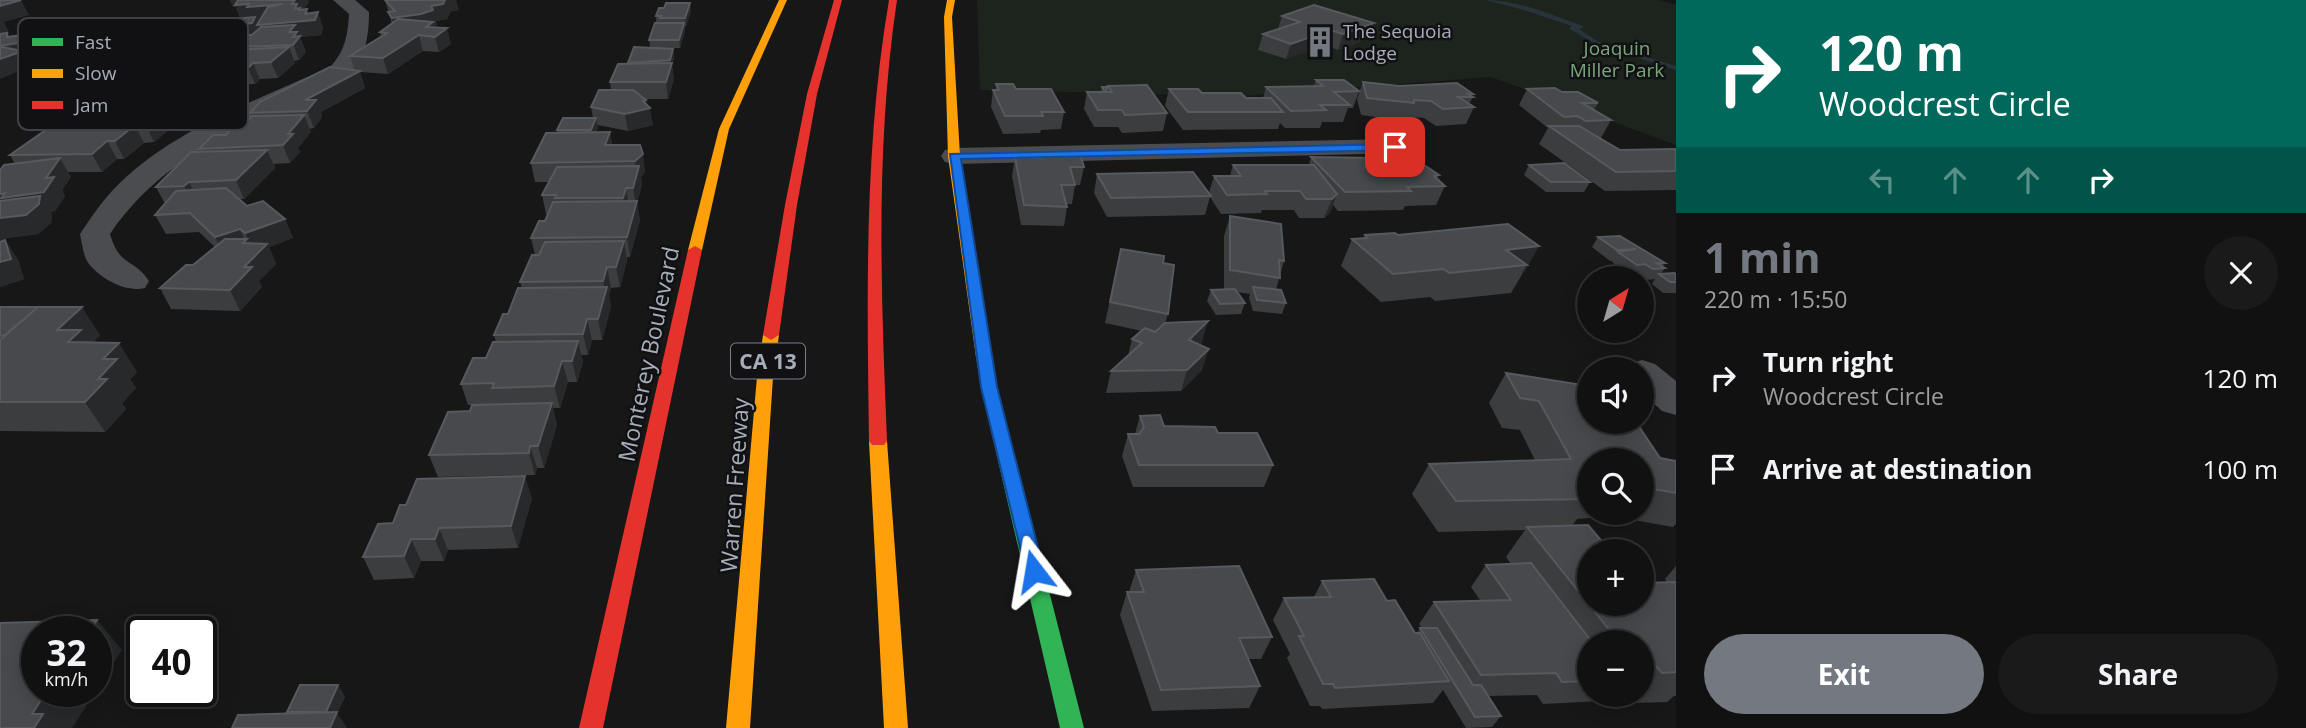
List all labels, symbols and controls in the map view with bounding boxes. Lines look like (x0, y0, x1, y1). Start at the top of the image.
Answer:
legend (18, 18, 248, 130)
place label: The Sequoia Lodge (1343, 18, 1452, 66)
text: 120 m (1819, 19, 1964, 85)
building icon: The Sequoia Lodge (1303, 25, 1337, 59)
icon: right (1704, 28, 1795, 119)
text: Fast (75, 29, 111, 55)
park label: Joaquin Miller Park (1570, 35, 1664, 83)
text: Slow (75, 60, 117, 86)
text: Woodcrest Circle (1819, 82, 2071, 125)
text: Jam (73, 92, 108, 118)
pin (1365, 117, 1425, 177)
icon: arrive (1376, 128, 1414, 166)
icon: left (1863, 161, 1901, 199)
icon: ahead (1936, 161, 1974, 199)
icon: ahead (2009, 161, 2047, 199)
icon: right (2082, 161, 2120, 199)
text: 1 min (1704, 228, 1821, 285)
button: close (2204, 236, 2278, 310)
street label: Monterey Boulevard (610, 244, 686, 464)
north arrow (1577, 266, 1654, 343)
map controls (1577, 266, 1654, 707)
text: 220 m · 15:50 (1704, 283, 1847, 315)
road number: CA 13 (731, 344, 805, 378)
text: Turn right (1763, 344, 1894, 380)
button: sound (1577, 357, 1654, 434)
icon: right (1704, 359, 1742, 397)
text: 120 m (2203, 360, 2278, 396)
text: Woodcrest Circle (1763, 380, 1944, 412)
street label: Warren Freeway (712, 396, 756, 573)
button: search (1577, 448, 1654, 525)
icon: arrive (1704, 450, 1742, 488)
text: Arrive at destination (1763, 451, 2032, 487)
text: 100 m (2203, 451, 2278, 487)
position arrow (997, 534, 1071, 608)
button: + (1577, 539, 1654, 616)
speed limit sign: 40 (126, 616, 217, 707)
text: 32 (46, 629, 87, 676)
button: − (1577, 630, 1654, 707)
button: Exit (1704, 634, 1984, 714)
button: Share (1998, 634, 2278, 714)
text: km/h (45, 667, 88, 691)

